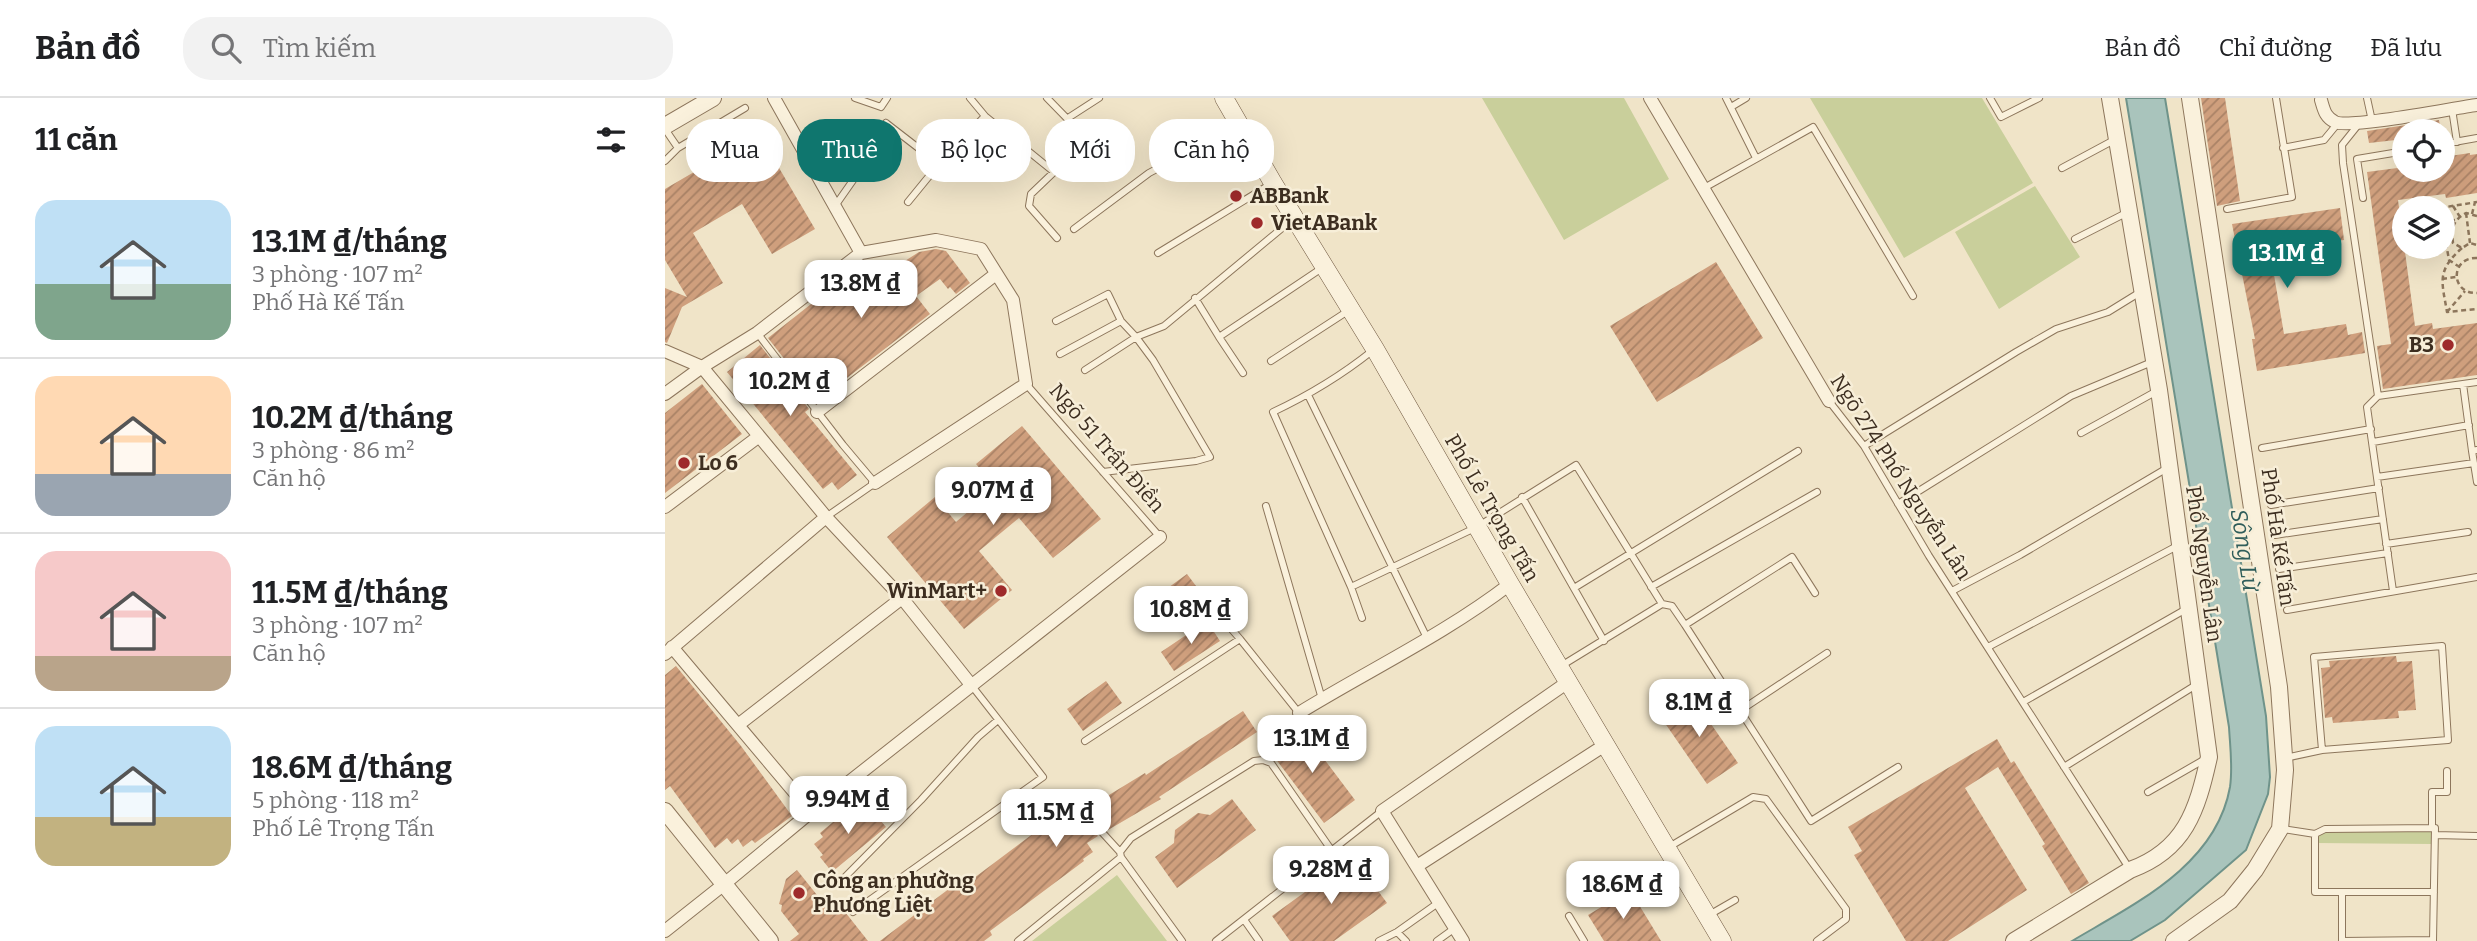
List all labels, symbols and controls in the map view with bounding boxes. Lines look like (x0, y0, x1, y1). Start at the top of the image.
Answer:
search box (183, 17, 673, 80)
text: Bản đồ (35, 28, 141, 68)
icon: search (207, 29, 245, 67)
text: Tìm kiếm (263, 33, 376, 64)
text: Bản đồ (2105, 34, 2181, 62)
text: Chỉ đường (2219, 34, 2332, 62)
text: Đã lưu (2370, 34, 2442, 62)
chip: Mua (686, 119, 783, 182)
chip: Thuê (797, 119, 902, 182)
chip: Bộ lọc (916, 119, 1031, 182)
chip: Mới (1045, 119, 1135, 182)
chip: Căn hộ (1149, 119, 1274, 182)
map controls (2392, 119, 2455, 259)
button: locate (2392, 119, 2455, 182)
icon: filters (592, 121, 630, 159)
text: 11 căn (35, 122, 117, 158)
place label: ABBank (1250, 183, 1329, 209)
marker: ABBank (1228, 188, 1244, 204)
button: layers (2392, 196, 2455, 259)
place label: VietABank (1271, 210, 1378, 236)
marker: VietABank (1249, 215, 1265, 231)
text: 13.1M ₫/tháng (252, 224, 447, 260)
icon: home (91, 228, 175, 312)
pin: 13.1M ₫ (2222, 230, 2352, 290)
text: 13.1M ₫ (2248, 239, 2326, 267)
text: 3 phòng · 107 m² (252, 260, 423, 288)
pin: 13.8M ₫ (796, 260, 926, 320)
text: 13.8M ₫ (820, 269, 902, 297)
text: Phố Hà Kế Tấn (252, 288, 405, 316)
place label: B3 (2409, 332, 2434, 358)
marker: B3 (2440, 337, 2456, 353)
pin: 10.2M ₫ (725, 358, 855, 418)
text: 10.2M ₫ (749, 367, 831, 395)
street label: Ngõ 274 Phố Nguyễn Lân (1825, 369, 1977, 585)
street label: Ngõ 51 Trần Điền (1044, 378, 1170, 518)
text: 10.2M ₫/tháng (252, 400, 453, 436)
icon: home (91, 404, 175, 488)
street label: Phố Lê Trọng Tấn (1439, 429, 1545, 587)
text: 3 phòng · 86 m² (252, 436, 414, 464)
place label: Lo 6 (698, 450, 738, 476)
marker: Lo 6 (676, 455, 692, 471)
text: Căn hộ (252, 464, 326, 492)
street label: Phố Hà Kế Tấn (2255, 466, 2301, 608)
pin: 9.07M ₫ (928, 468, 1058, 527)
text: 9.07M ₫ (951, 476, 1035, 504)
street label: Phố Nguyễn Lân (2180, 484, 2228, 644)
water label: Sông Lừ (2225, 507, 2265, 594)
text: 11.5M ₫/tháng (252, 575, 448, 611)
place label: WinMart+ (887, 578, 987, 604)
icon: home (91, 579, 175, 663)
marker: WinMart+ (993, 583, 1009, 599)
pin: 10.8M ₫ (1126, 587, 1256, 646)
text: 10.8M ₫ (1150, 595, 1232, 623)
text: 3 phòng · 107 m² (252, 611, 423, 639)
text: Căn hộ (252, 639, 326, 667)
pin: 8.1M ₫ (1642, 680, 1756, 739)
text: 8.1M ₫ (1665, 688, 1733, 716)
pin: 13.1M ₫ (1247, 716, 1377, 775)
text: 13.1M ₫ (1273, 724, 1351, 752)
text: 18.6M ₫/tháng (252, 750, 452, 786)
icon: home (91, 754, 175, 838)
pin: 9.94M ₫ (783, 776, 913, 836)
text: 9.94M ₫ (806, 785, 890, 813)
text: 5 phòng · 118 m² (252, 786, 419, 814)
pin: 11.5M ₫ (991, 790, 1121, 849)
text: 11.5M ₫ (1017, 798, 1095, 826)
text: Phố Lê Trọng Tấn (252, 814, 434, 842)
pin: 9.28M ₫ (1266, 846, 1396, 906)
text: 9.28M ₫ (1289, 855, 1373, 883)
pin: 18.6M ₫ (1558, 862, 1688, 921)
place label: Công an phường Phương Liệt (813, 868, 974, 918)
text: 18.6M ₫ (1582, 870, 1664, 898)
marker: Công an phường Phương Liệt (791, 885, 807, 901)

